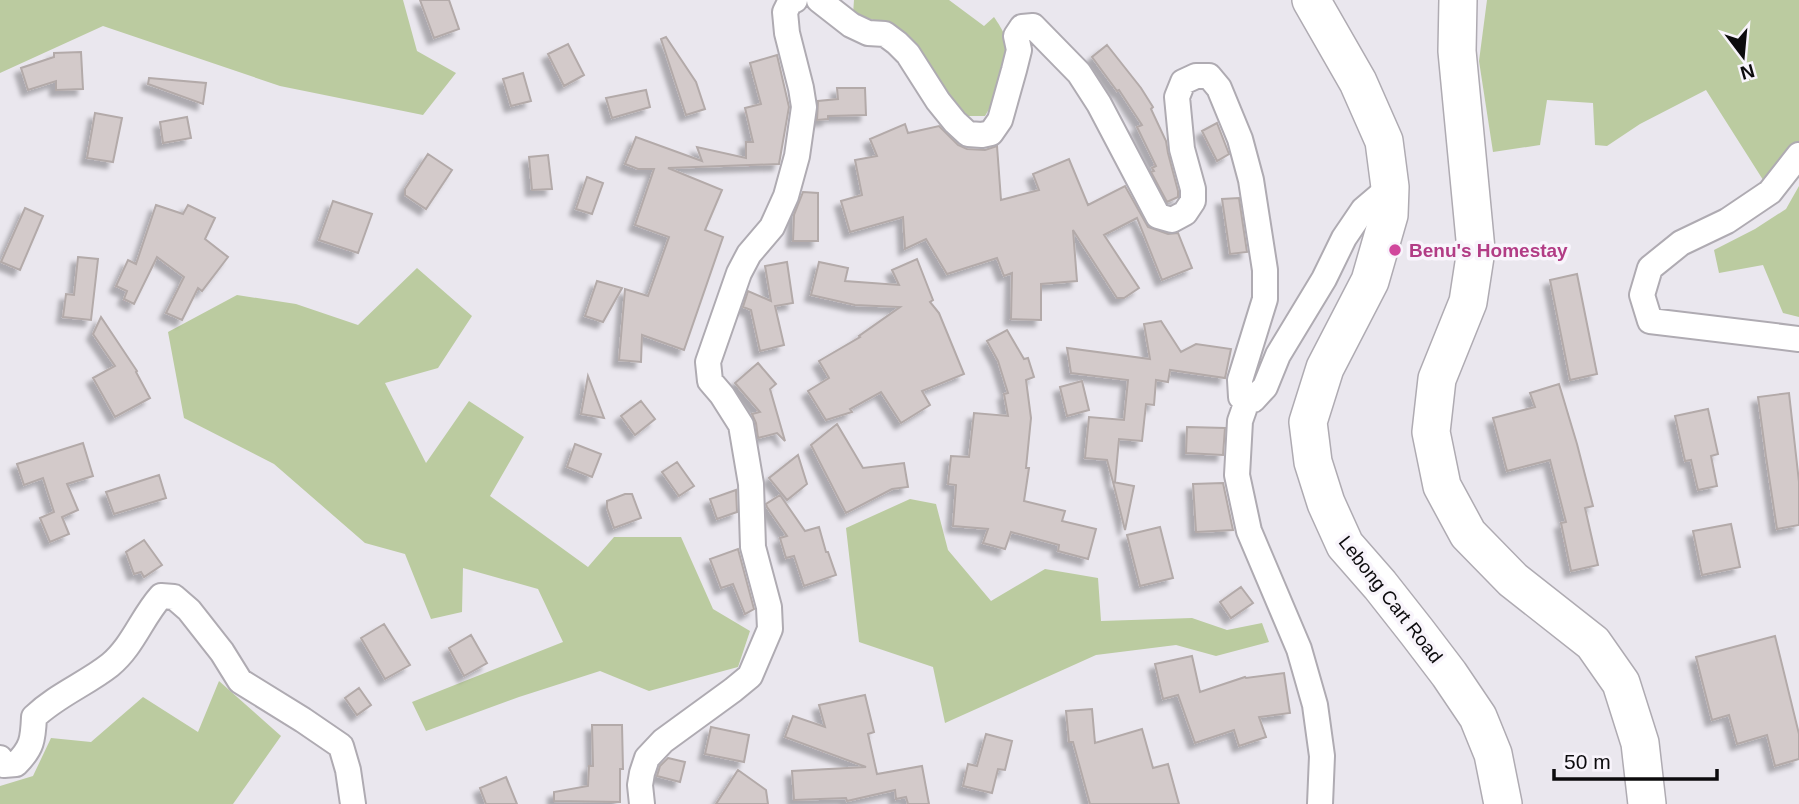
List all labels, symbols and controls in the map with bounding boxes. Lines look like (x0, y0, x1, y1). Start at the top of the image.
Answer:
north arrow (1708, 21, 1778, 91)
text: N (1738, 60, 1757, 84)
place label: Benu's Homestay (1409, 240, 1568, 261)
marker: Benu's Homestay (1387, 242, 1403, 258)
street label: Lebong Cart Road (1335, 532, 1447, 667)
scale bar (1554, 738, 1717, 782)
text: 50 m (1564, 750, 1611, 773)

